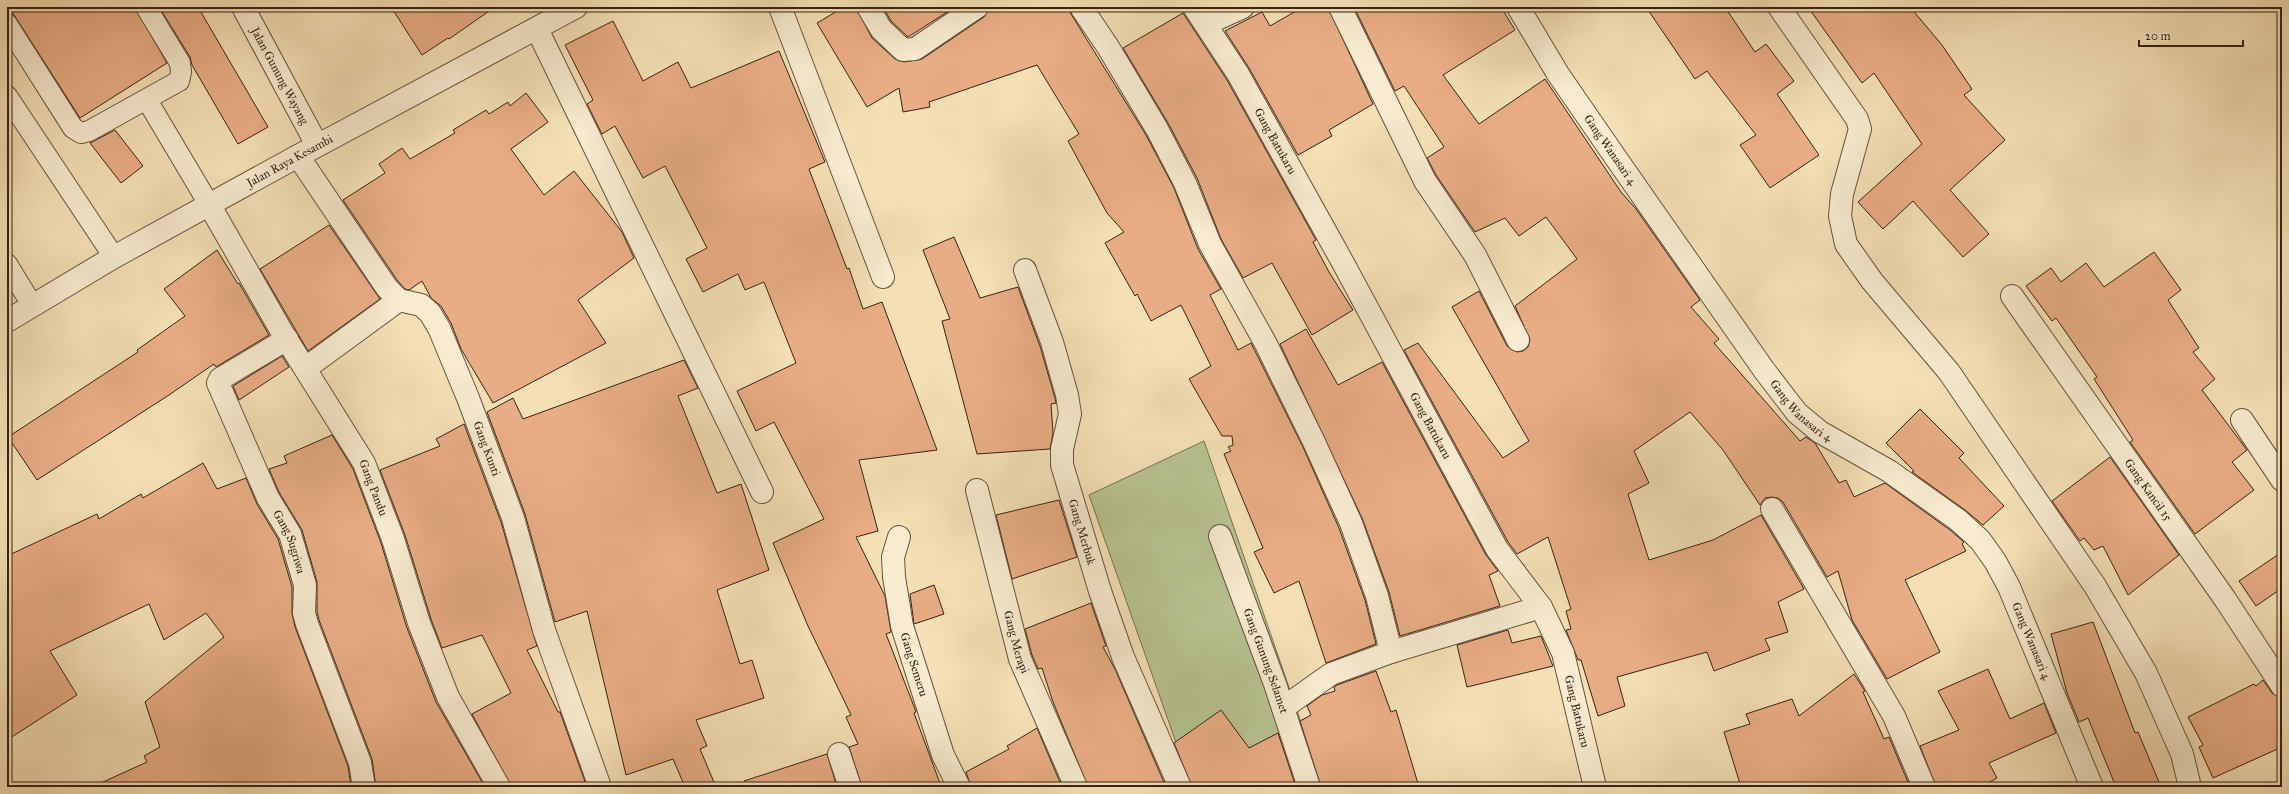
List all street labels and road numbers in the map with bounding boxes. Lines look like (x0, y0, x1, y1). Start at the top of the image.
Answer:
street label: Jalan Gunung Wayang (246, 23, 312, 128)
street label: Gang Batukaru (1251, 105, 1300, 177)
street label: Gang Wanasari 4 (1581, 112, 1640, 188)
street label: Jalan Raya Kesambi (243, 131, 336, 192)
street label: Gang Wanasari 4 (1767, 377, 1835, 444)
street label: Gang Batukaru (1407, 390, 1455, 462)
street label: Gang Kunti (470, 419, 504, 478)
street label: Gang Kancil 15 (2122, 456, 2175, 524)
street label: Gang Pandu (356, 457, 391, 518)
street label: Gang Merbuk (1066, 497, 1099, 567)
street label: Gang Sugriwa (270, 507, 309, 576)
street label: Gang Wanasari 4 (2009, 600, 2054, 682)
street label: Gang Gunung Selamet (1240, 606, 1291, 716)
street label: Gang Merapi (1001, 609, 1033, 676)
street label: Gang Semeru (898, 631, 931, 699)
street label: Gang Batukaru (1562, 674, 1592, 750)

